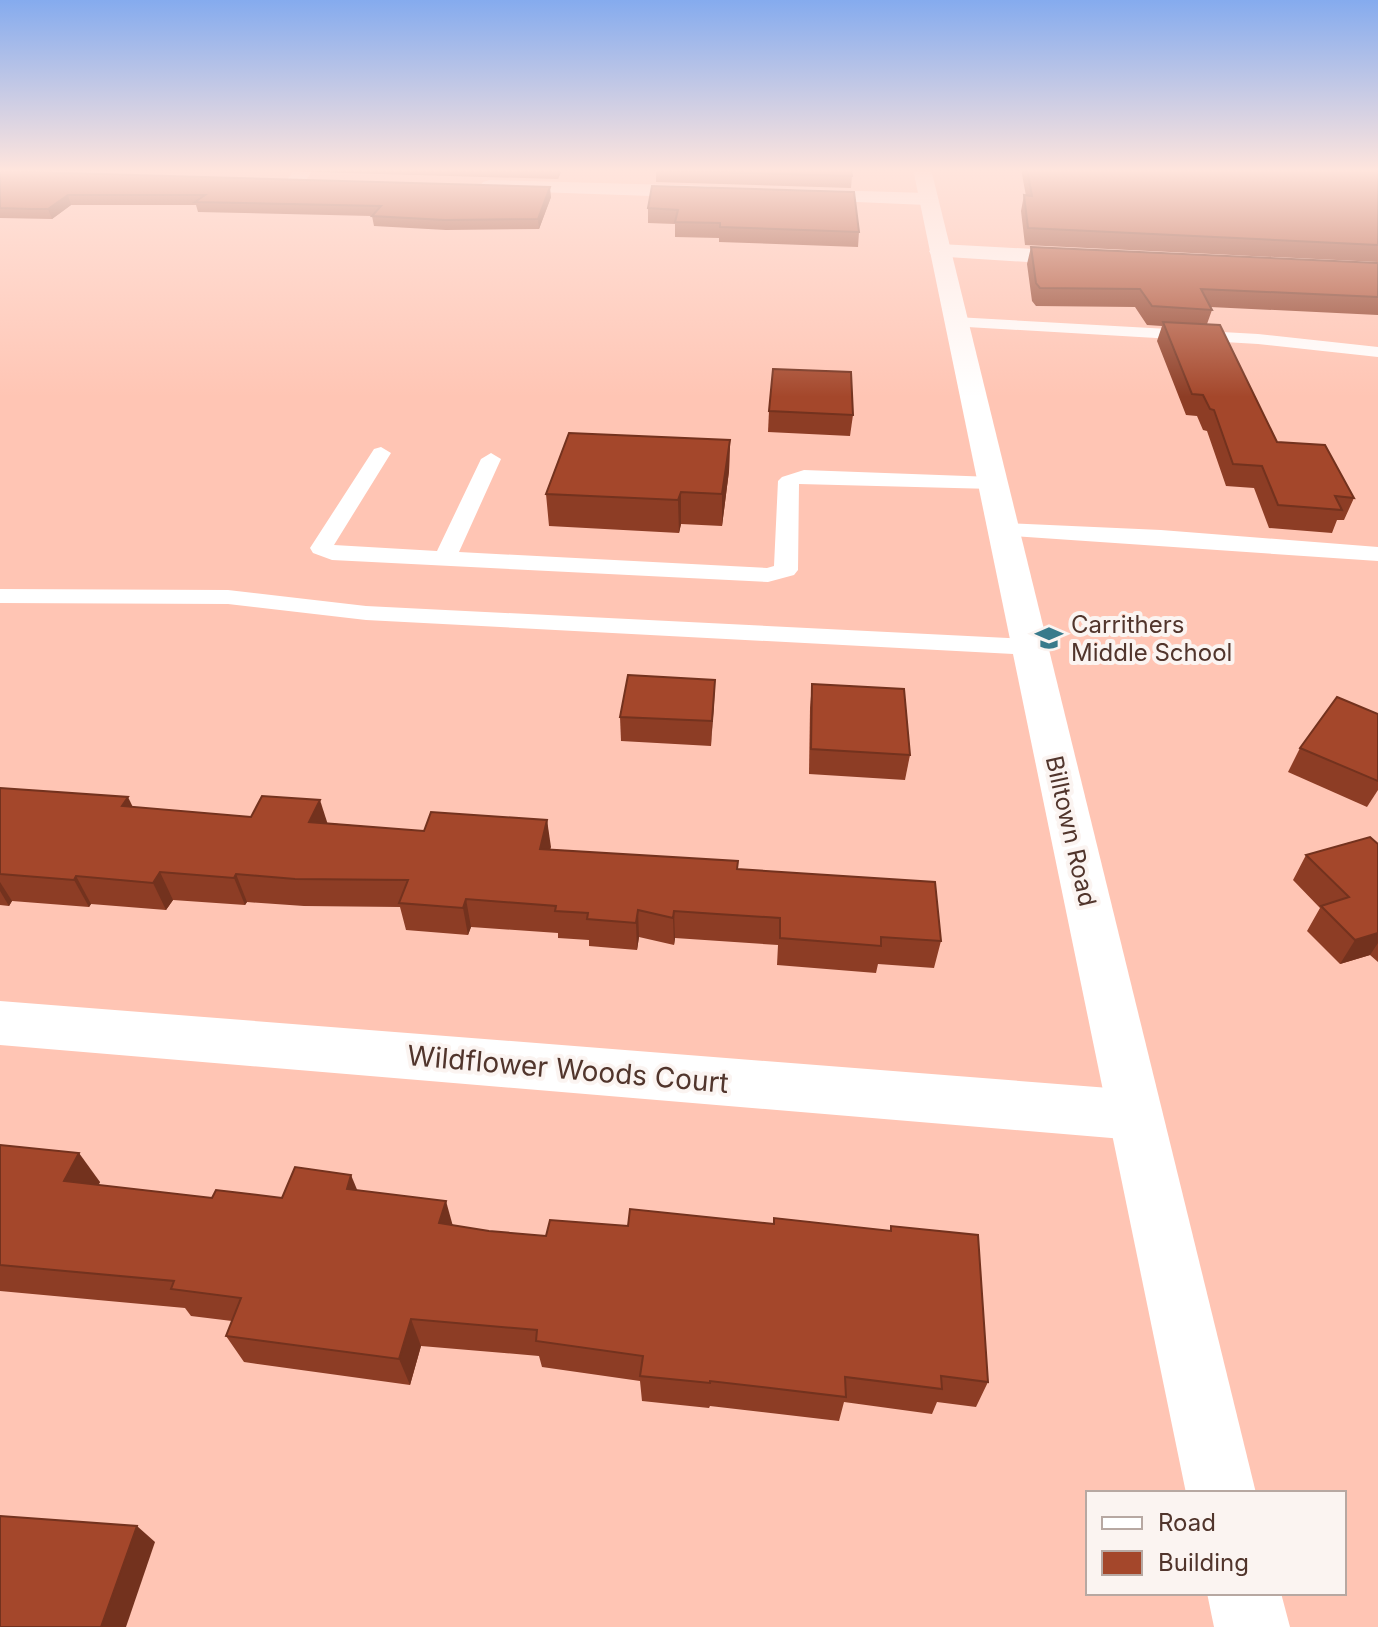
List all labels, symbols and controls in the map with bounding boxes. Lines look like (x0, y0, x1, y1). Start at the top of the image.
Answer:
place label: Carrithers Middle School (1071, 610, 1232, 667)
school or university icon: Carrithers Middle School (1034, 623, 1064, 653)
street label: Billtown Road (1040, 753, 1102, 909)
street label: Wildflower Woods Court (406, 1038, 730, 1100)
legend (1086, 1491, 1346, 1595)
text: Road (1158, 1508, 1216, 1537)
text: Building (1158, 1548, 1249, 1577)

